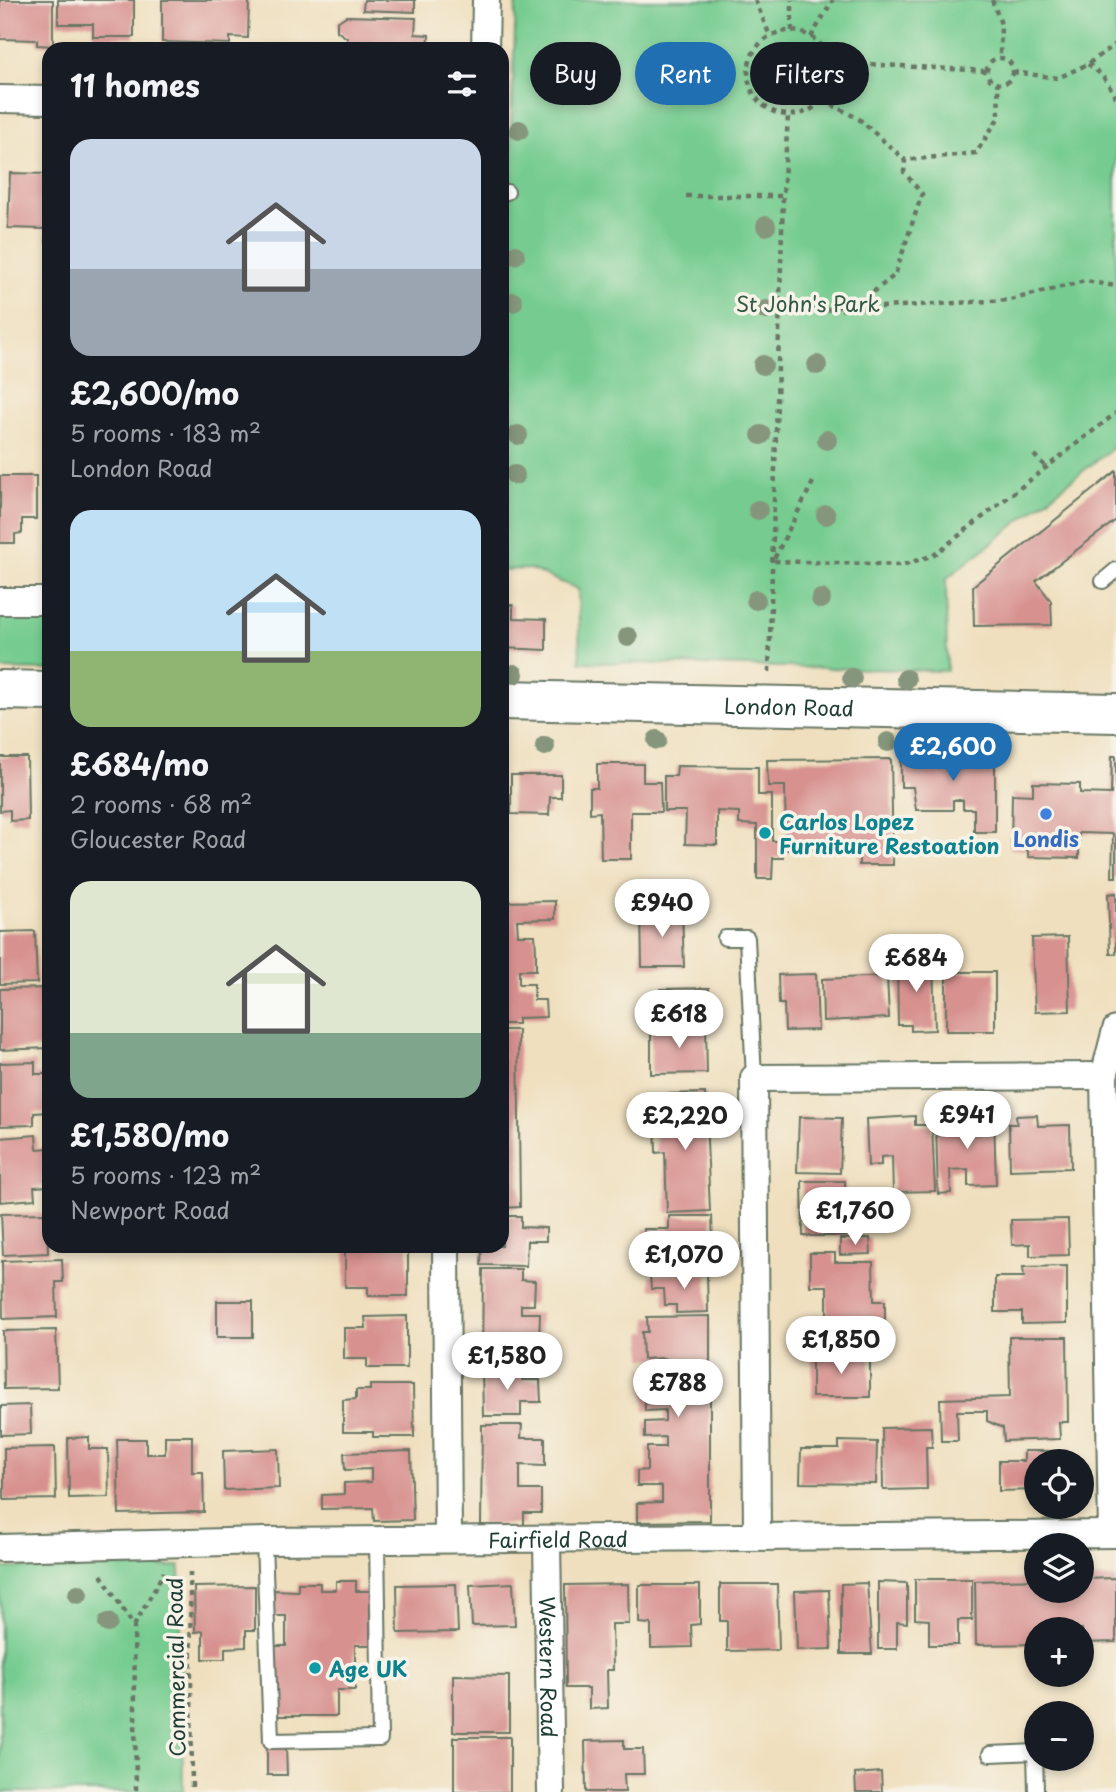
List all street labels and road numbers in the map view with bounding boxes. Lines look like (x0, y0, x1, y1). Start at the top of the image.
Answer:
street label: London Road (723, 689, 854, 723)
street label: Fairfield Road (488, 1522, 628, 1555)
street label: Commercial Road (157, 1577, 193, 1757)
street label: Western Road (532, 1596, 566, 1738)

